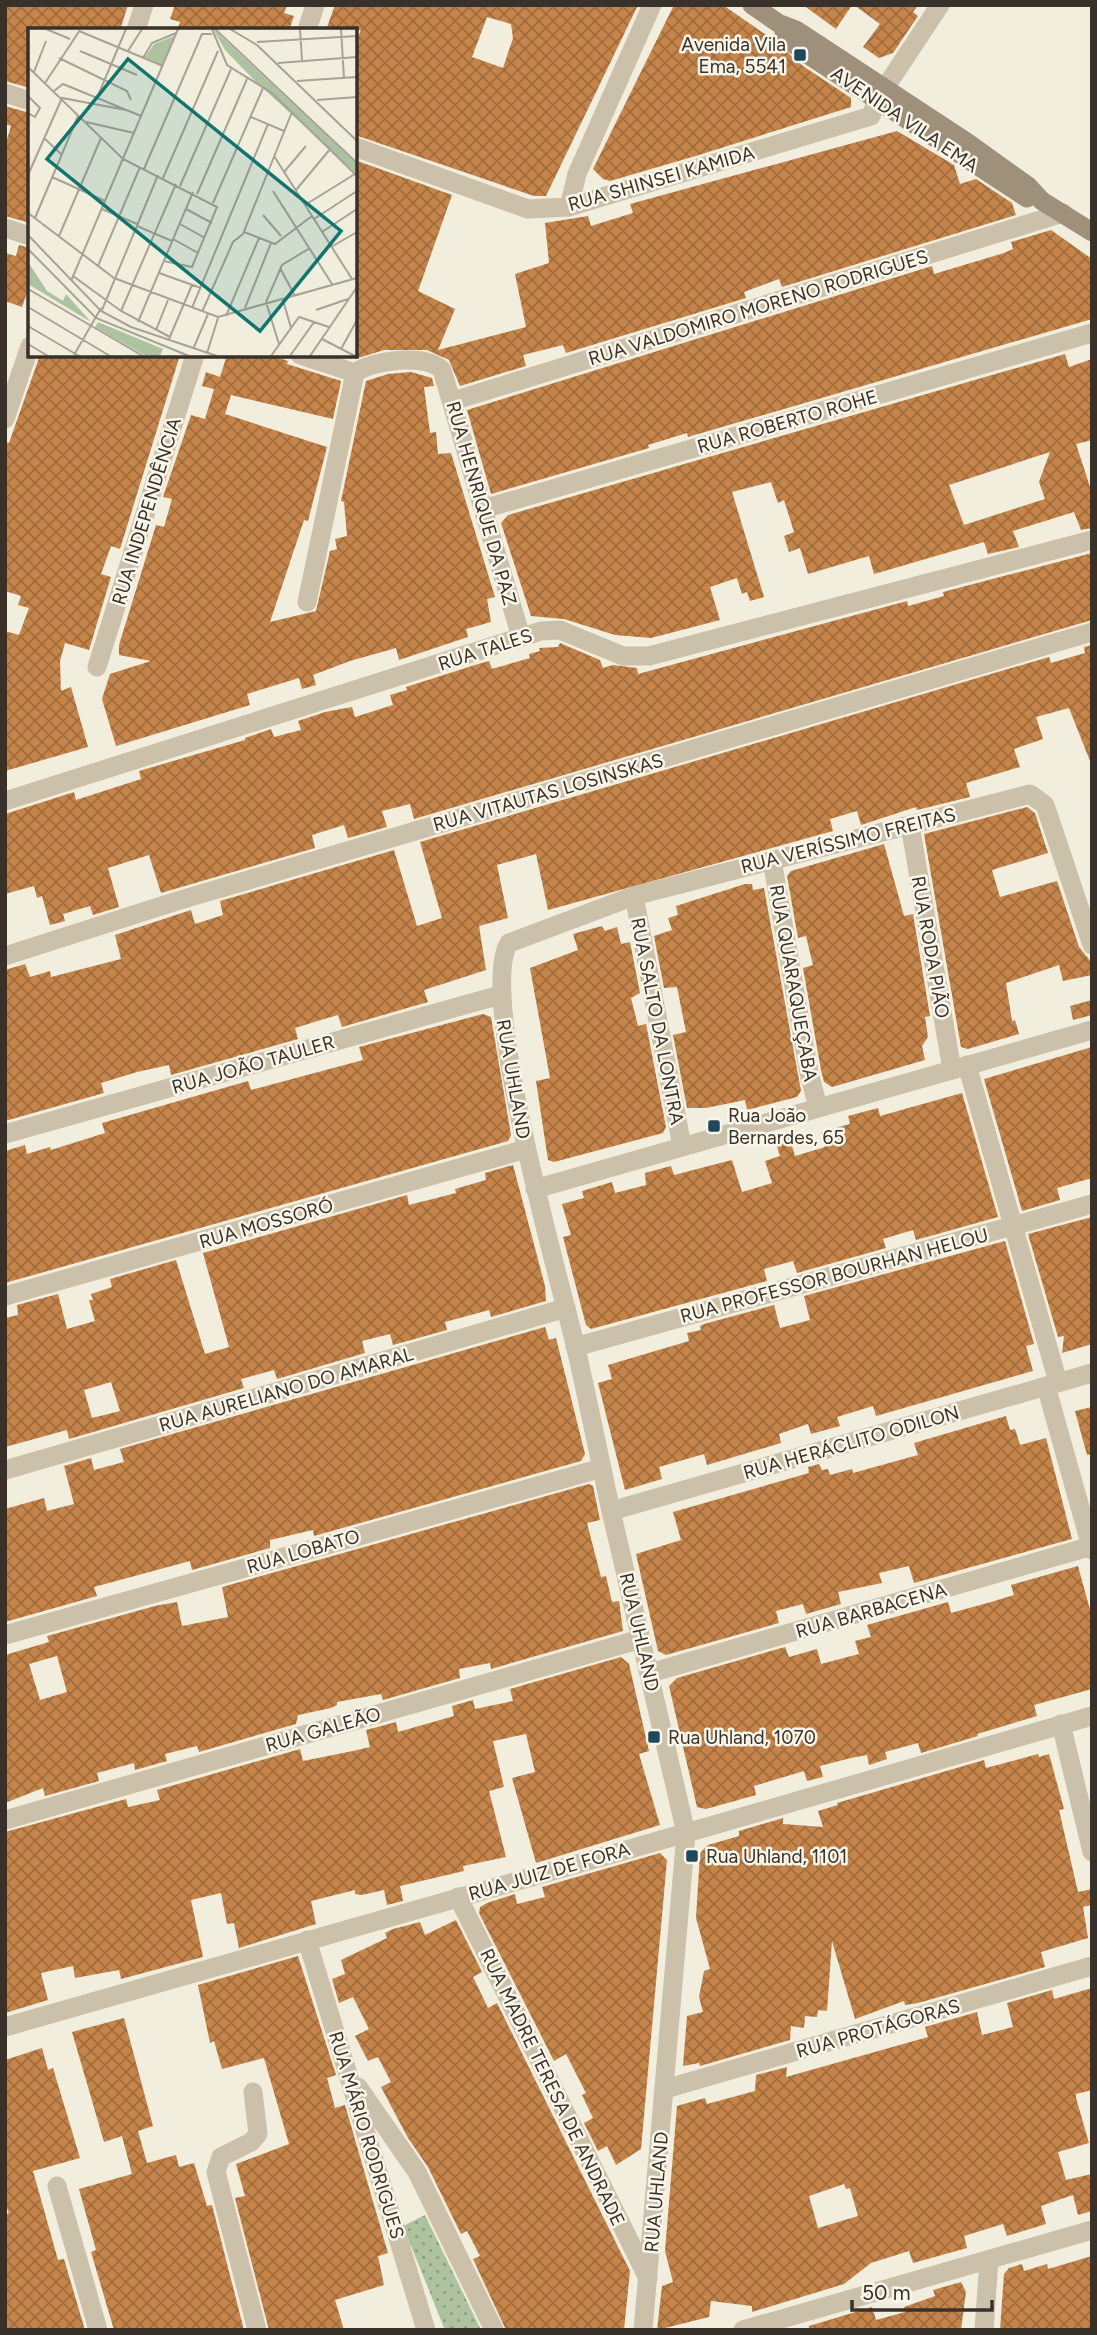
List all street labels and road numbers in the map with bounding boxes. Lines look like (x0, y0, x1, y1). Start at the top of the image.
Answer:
street label: AVENIDA VILA EMA (827, 62, 983, 177)
street label: RUA SHINSEI KAMIDA (565, 141, 757, 216)
street label: RUA VALDOMIRO MORENO RODRIGUES (586, 245, 931, 370)
street label: RUA ROBERTO ROHE (694, 385, 880, 458)
street label: RUA HENRIQUE DA PAZ (441, 399, 522, 608)
street label: RUA INDEPENDÊNCIA (107, 415, 186, 608)
street label: RUA TALES (435, 623, 535, 676)
street label: RUA VITAUTAS LOSINSKAS (430, 749, 666, 836)
street label: RUA VERÍSSIMO FREITAS (738, 803, 958, 878)
street label: RUA RODA PIÃO (907, 874, 954, 1020)
street label: RUA QUARAQUEÇABA (765, 883, 822, 1083)
street label: RUA SALTO DA LONTRA (626, 915, 689, 1127)
street label: RUA UHLAND (492, 1017, 535, 1141)
street label: RUA JOÃO TAULER (169, 1030, 337, 1099)
street label: RUA MOSSORÓ (196, 1193, 336, 1254)
street label: RUA PROFESSOR BOURHAN HELOU (677, 1223, 991, 1328)
street label: RUA AURELIANO DO AMARAL (156, 1342, 416, 1437)
street label: RUA HERÁCLITO ODILON (740, 1401, 962, 1484)
street label: RUA LOBATO (244, 1524, 362, 1579)
street label: RUA UHLAND (615, 1571, 664, 1694)
street label: RUA BARBACENA (793, 1578, 949, 1643)
street label: RUA GALEÃO (263, 1702, 383, 1757)
street label: RUA JUIZ DE FORA (466, 1837, 633, 1906)
street label: RUA MADRE TERESA DE ANDRADE (475, 1945, 630, 2230)
street label: RUA PROTÁGORAS (794, 1994, 963, 2063)
street label: RUA MÁRIO RODRIGUES (324, 2029, 409, 2242)
street label: RUA UHLAND (640, 2131, 673, 2253)

